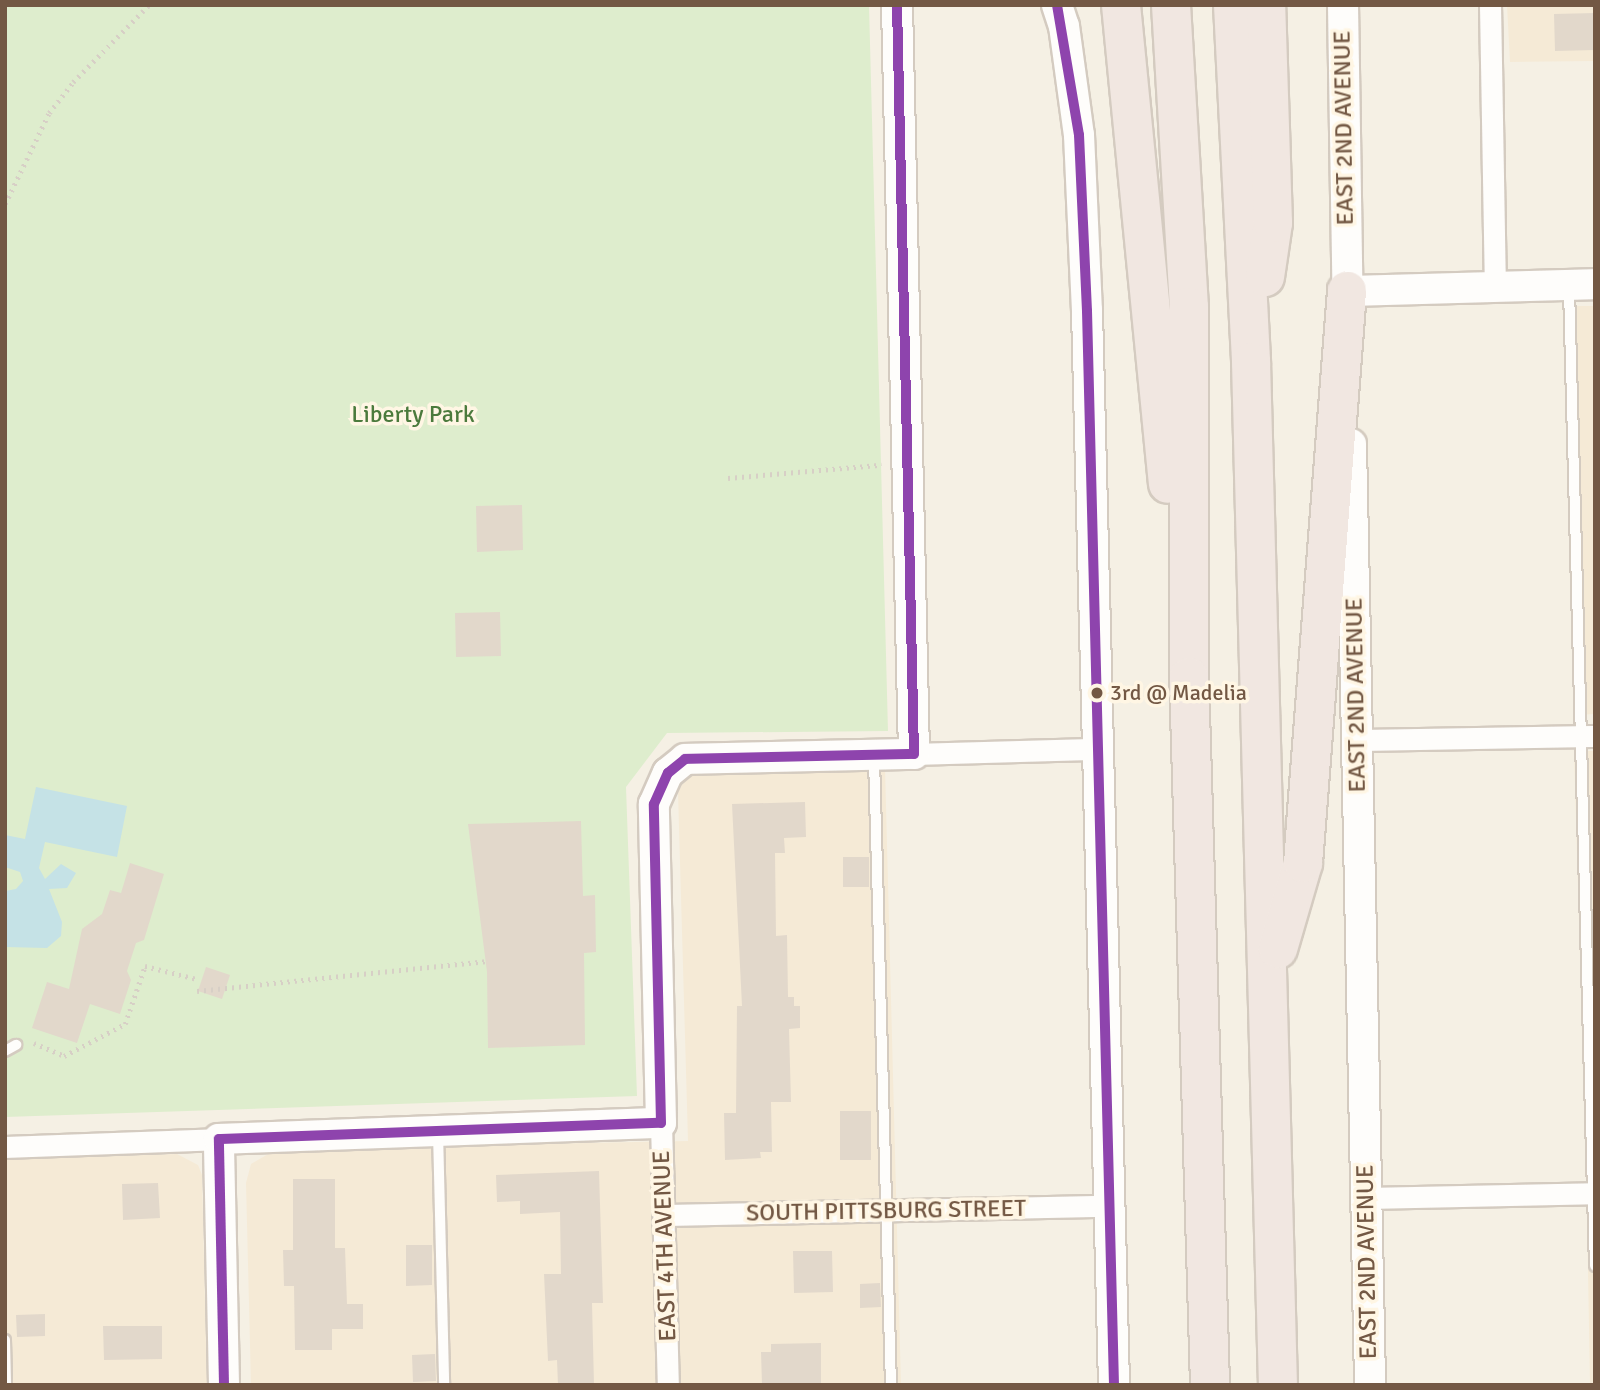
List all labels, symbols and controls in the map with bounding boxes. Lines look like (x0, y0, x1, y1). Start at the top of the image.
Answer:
street label: EAST 2ND AVENUE (1328, 30, 1360, 226)
park label: Liberty Park (351, 401, 475, 429)
street label: EAST 2ND AVENUE (1340, 597, 1372, 793)
place label: 3rd @ Madelia (1110, 680, 1247, 706)
marker: 3rd @ Madelia (1090, 686, 1104, 700)
street label: EAST 4TH AVENUE (647, 1150, 683, 1342)
street label: EAST 2ND AVENUE (1351, 1164, 1383, 1360)
street label: SOUTH PITTSBURG STREET (746, 1194, 1026, 1228)

